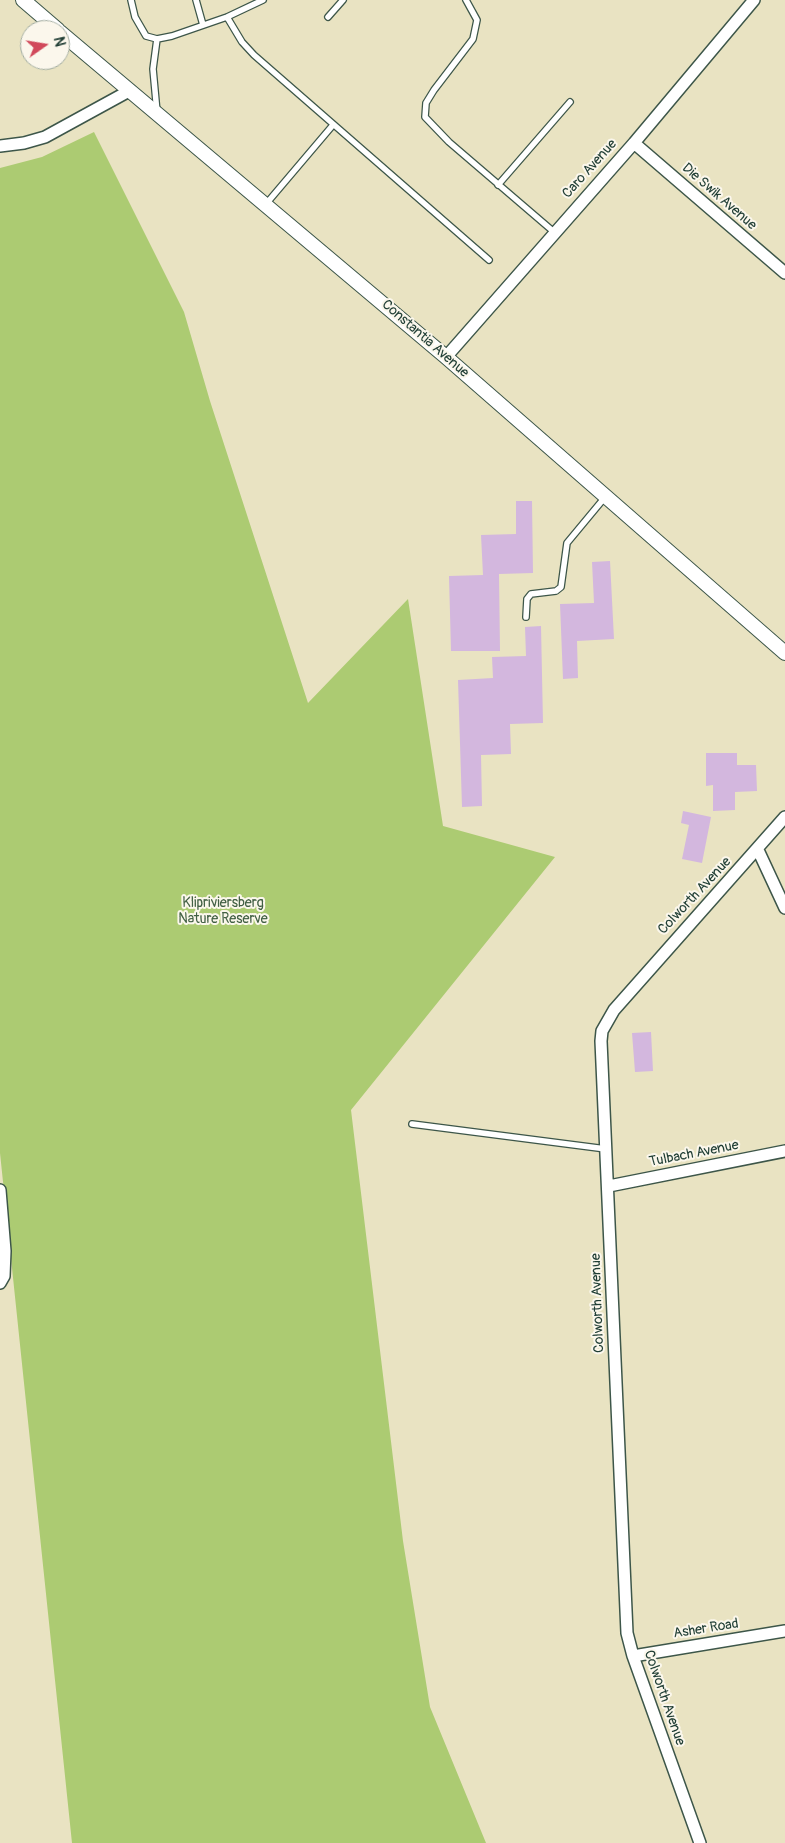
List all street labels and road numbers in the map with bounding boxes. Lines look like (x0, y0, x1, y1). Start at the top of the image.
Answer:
street label: Caro Avenue (559, 136, 621, 202)
street label: Die Swik Avenue (678, 160, 760, 234)
street label: Constantia Avenue (378, 297, 472, 381)
street label: Colworth Avenue (655, 854, 735, 938)
street label: Tulbach Avenue (648, 1137, 740, 1171)
street label: Colworth Avenue (588, 1253, 608, 1353)
street label: Asher Road (672, 1616, 740, 1642)
street label: Colworth Avenue (640, 1648, 688, 1748)

